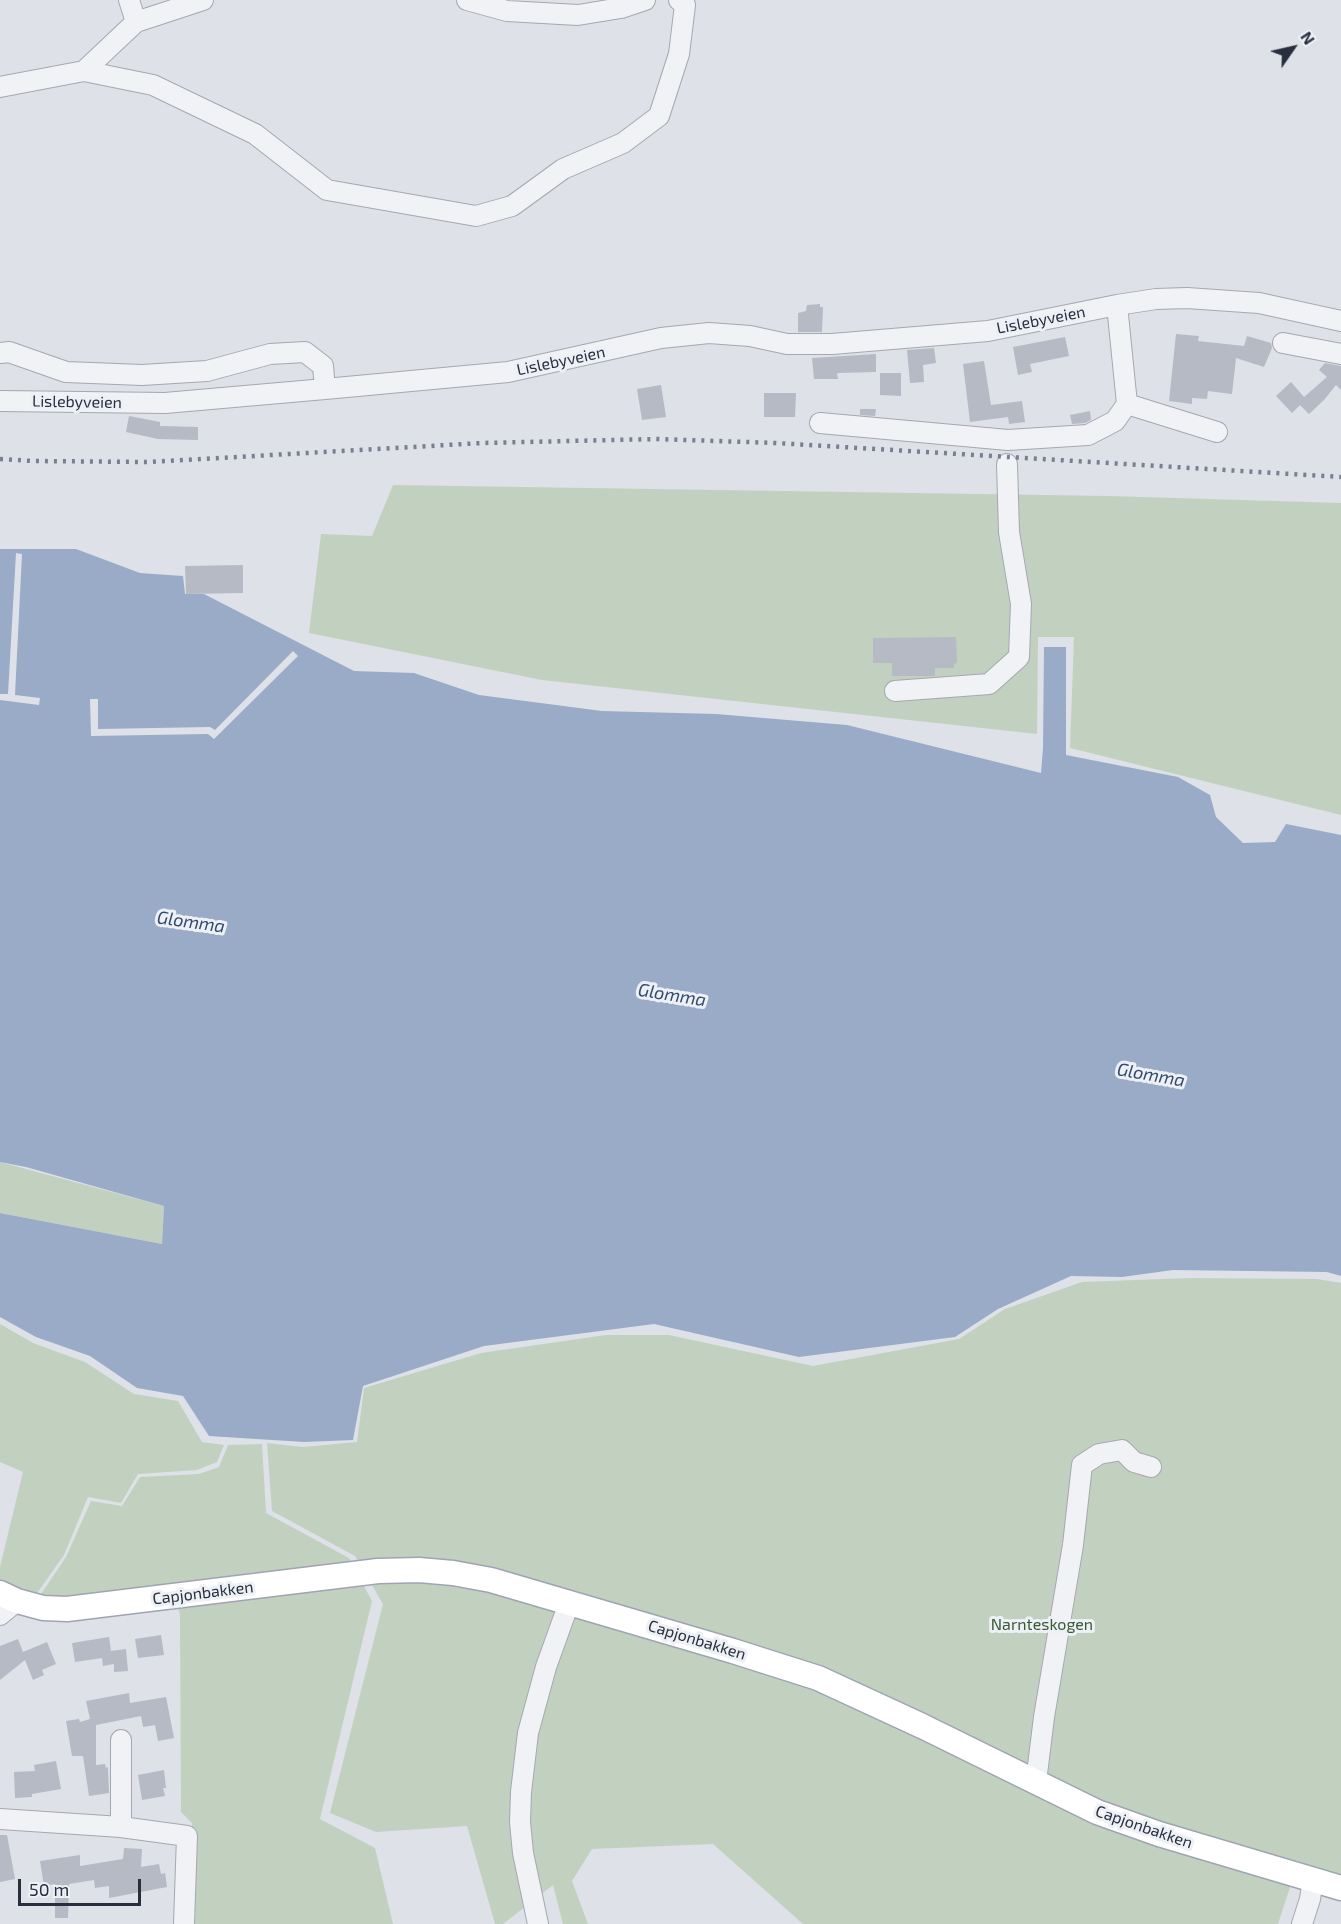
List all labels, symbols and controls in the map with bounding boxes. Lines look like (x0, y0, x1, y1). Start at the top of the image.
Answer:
north arrow (1263, 18, 1323, 78)
text: N (1297, 28, 1319, 48)
street label: Lislebyveien (995, 302, 1087, 338)
street label: Lislebyveien (515, 342, 607, 380)
street label: Lislebyveien (32, 392, 122, 412)
water label: Glomma (156, 907, 226, 937)
water label: Glomma (637, 979, 707, 1011)
water label: Glomma (1115, 1058, 1187, 1092)
street label: Capjonbakken (152, 1577, 254, 1609)
park label: Narnteskogen (991, 1615, 1093, 1635)
street label: Capjonbakken (646, 1616, 748, 1664)
street label: Capjonbakken (1093, 1801, 1195, 1853)
scale bar (21, 1867, 144, 1905)
text: 50 m (29, 1878, 69, 1900)

